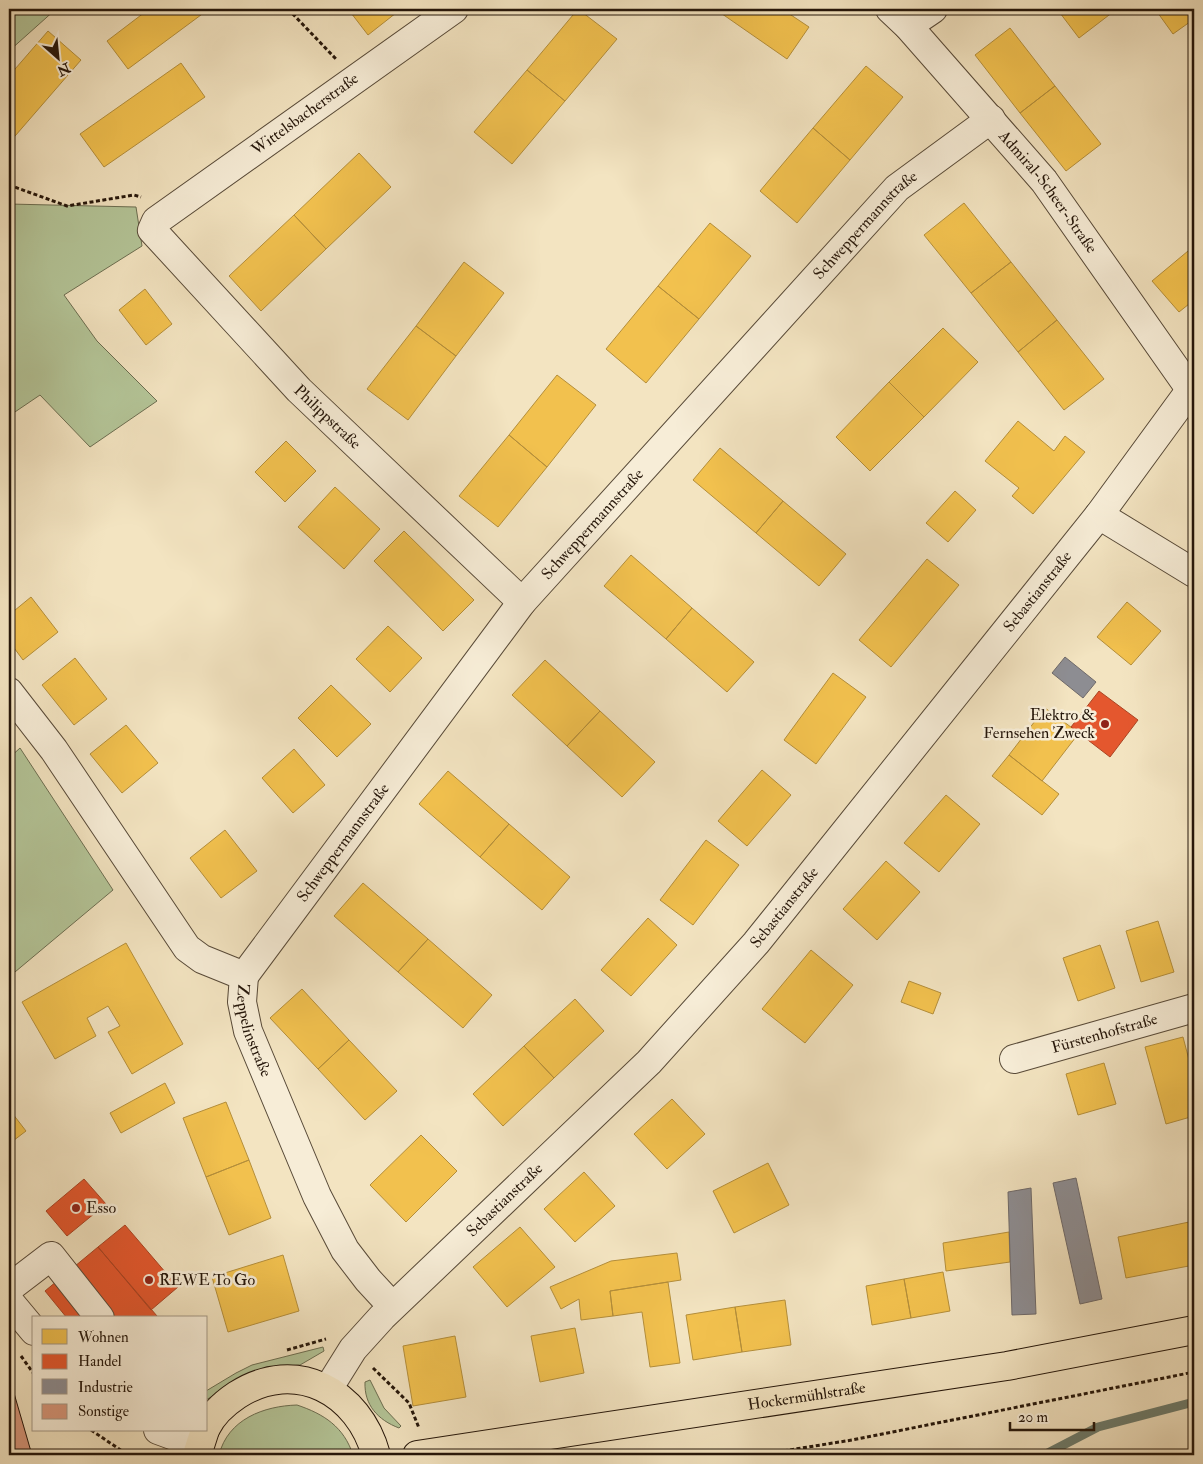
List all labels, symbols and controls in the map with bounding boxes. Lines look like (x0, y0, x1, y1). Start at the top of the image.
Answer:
north arrow (32, 32, 82, 82)
text: N (54, 58, 74, 80)
street label: Wittelsbacherstraße (247, 68, 363, 160)
street label: Admiral-Scheer-Straße (994, 126, 1102, 257)
street label: Schweppermannstraße (809, 166, 922, 284)
street label: Philippstraße (290, 380, 365, 454)
street label: Schweppermannstraße (537, 464, 648, 584)
street label: Sebastianstraße (999, 547, 1076, 636)
place label: Elektro & Fernsehen Zweck (983, 705, 1095, 743)
marker: Elektro & Fernsehen Zweck (1099, 718, 1111, 730)
street label: Schweppermannstraße (292, 779, 394, 906)
street label: Sebastianstraße (746, 863, 823, 952)
street label: Zeppelinstraße (231, 983, 276, 1080)
street label: Fürstenhofstraße (1049, 1009, 1160, 1058)
street label: Sebastianstraße (462, 1158, 547, 1241)
place label: Esso (86, 1198, 116, 1218)
marker: Esso (70, 1202, 82, 1214)
place label: REWE To Go (159, 1270, 255, 1290)
marker: REWE To Go (143, 1274, 155, 1286)
legend (32, 1316, 208, 1432)
text: Wohnen (77, 1328, 129, 1347)
text: Handel (78, 1352, 122, 1371)
street label: Hockermühlstraße (746, 1377, 867, 1415)
text: Industrie (78, 1378, 133, 1397)
scale bar (1010, 1399, 1094, 1431)
text: Sonstige (78, 1402, 129, 1421)
text: 20 m (1018, 1408, 1048, 1427)

